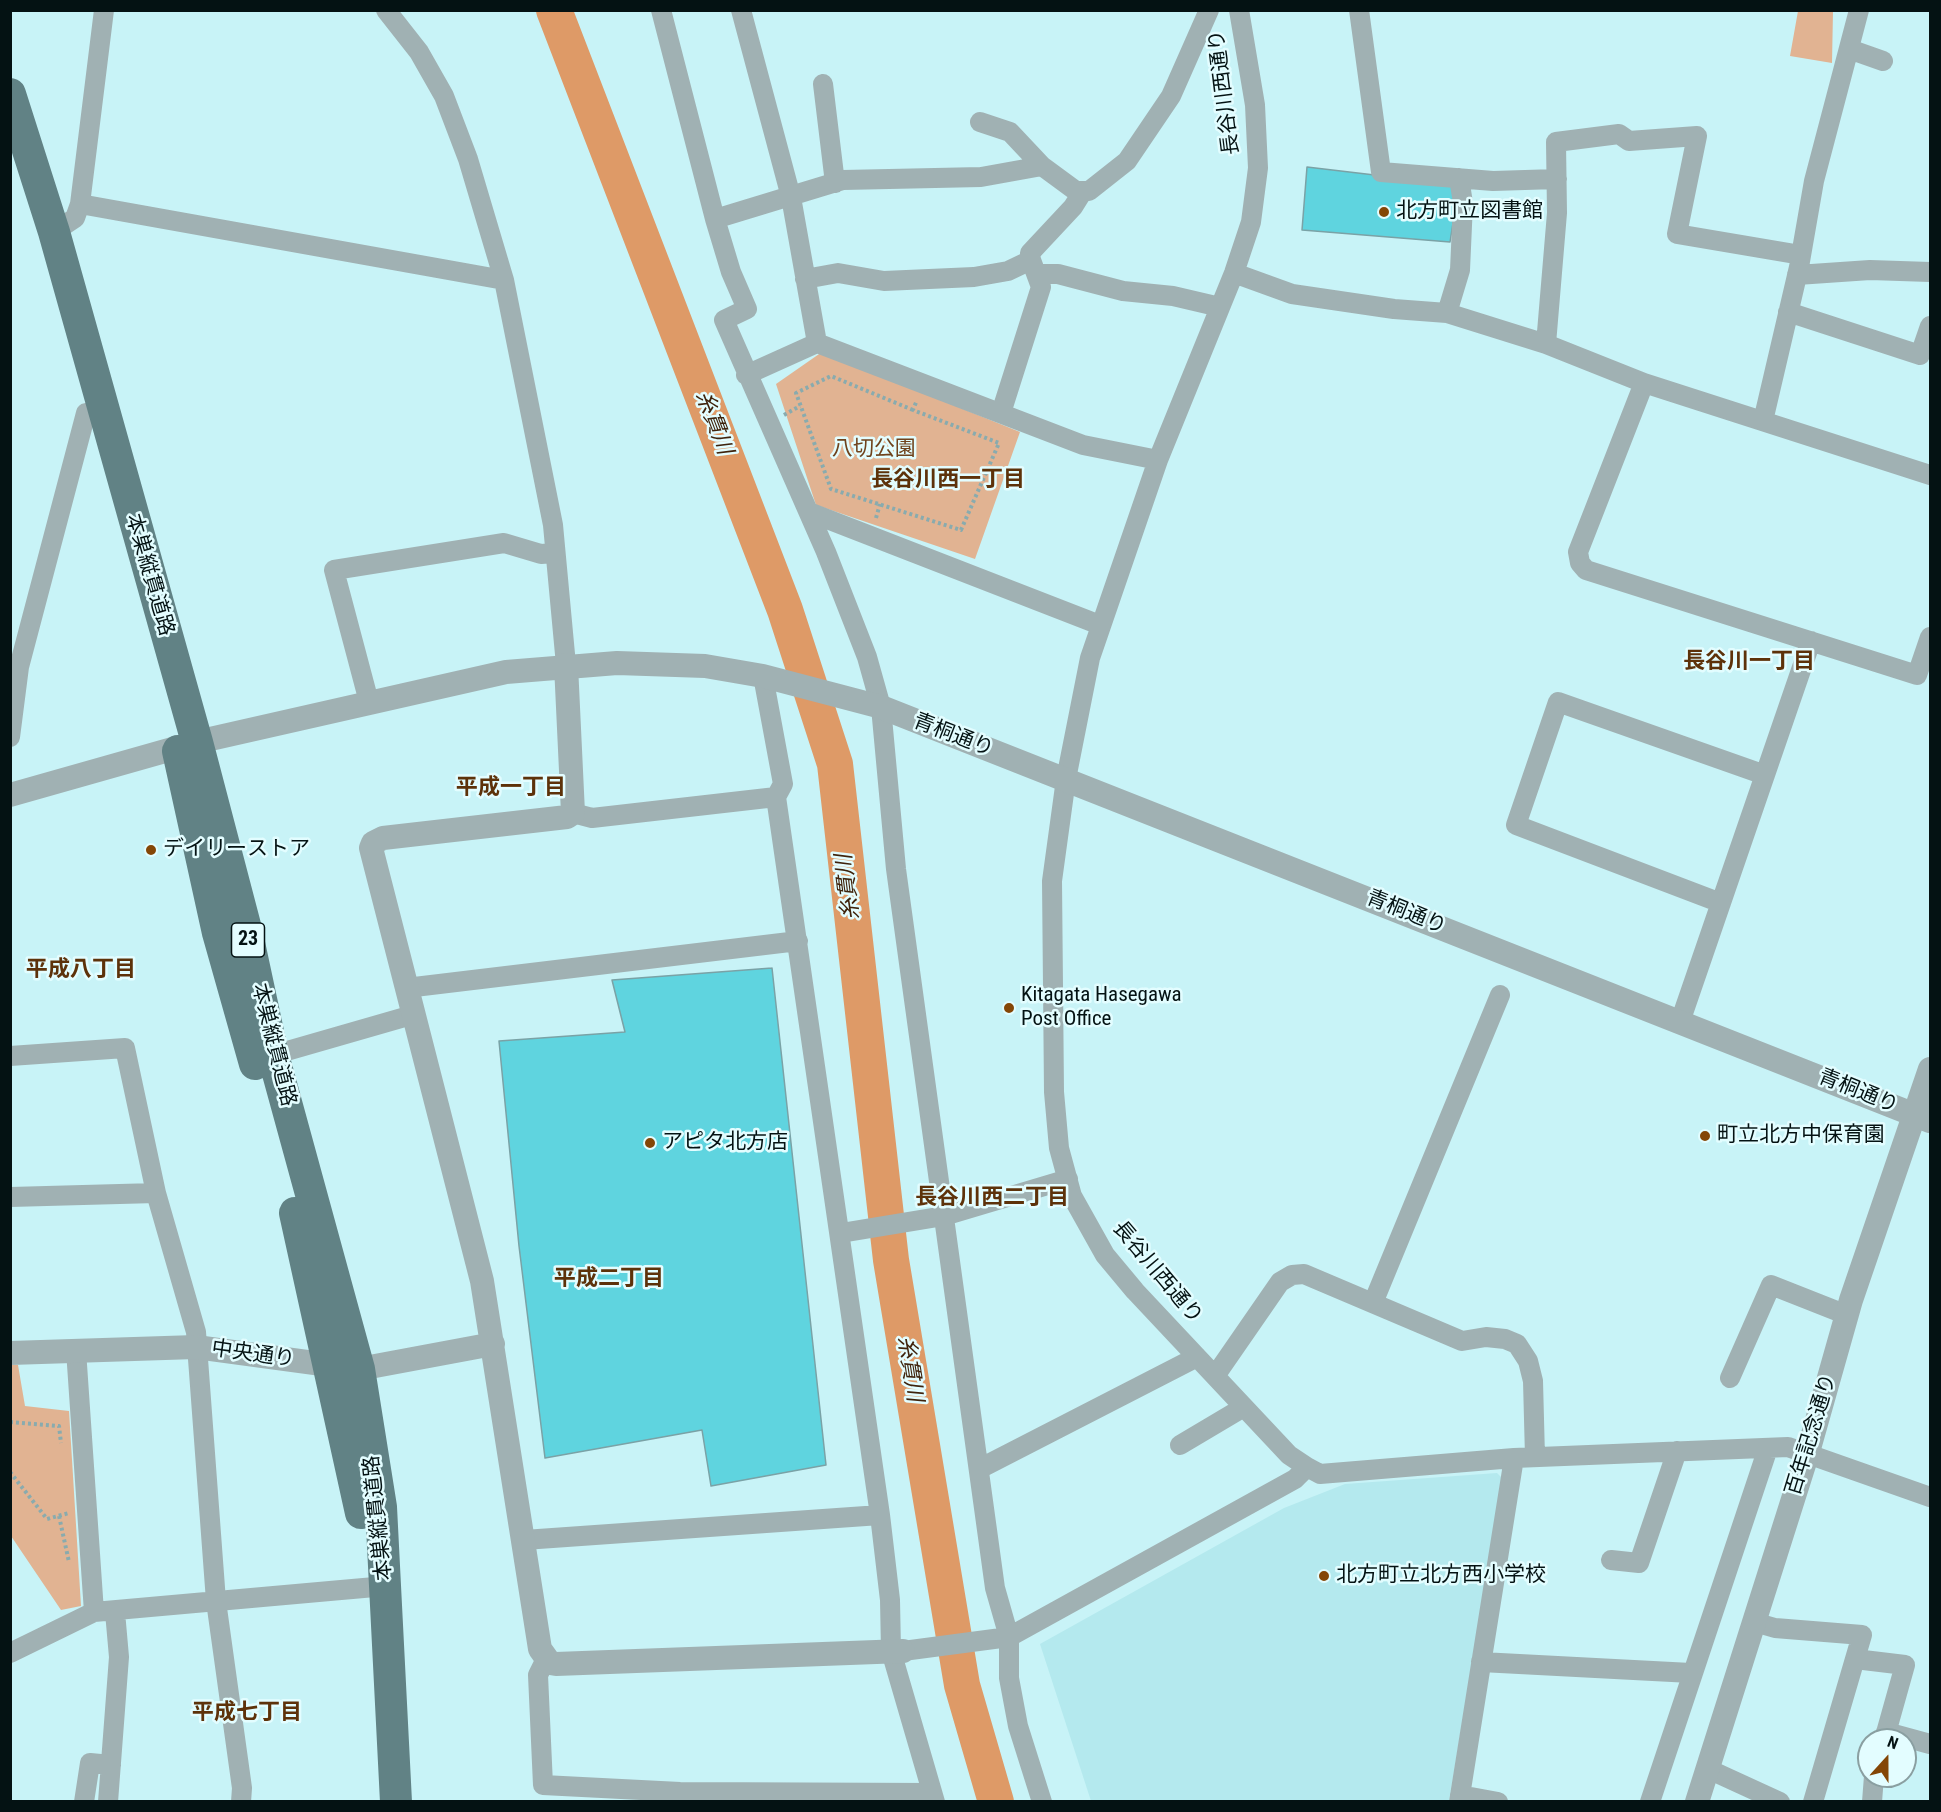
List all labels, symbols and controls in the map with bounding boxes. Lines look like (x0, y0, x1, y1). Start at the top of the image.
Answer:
street label: 長谷川西通り (1205, 28, 1245, 156)
place label: 北方町立図書館 (1396, 199, 1543, 225)
marker: 北方町立図書館 (1377, 205, 1391, 219)
water label: 糸貫川 (689, 387, 737, 459)
park label: 八切公園 (832, 437, 916, 463)
district label: 長谷川西一丁目 (871, 467, 1025, 493)
street label: 本巣縦貫道路 (120, 511, 178, 639)
district label: 長谷川一丁目 (1683, 649, 1815, 675)
street label: 青桐通り (909, 709, 997, 763)
district label: 平成一丁目 (456, 775, 566, 801)
place label: デイリーストア (163, 837, 310, 863)
marker: デイリーストア (144, 843, 158, 857)
water label: 糸貫川 (832, 853, 866, 921)
street label: 青桐通り (1362, 886, 1450, 940)
road number: 23 (232, 923, 264, 957)
district label: 平成八丁目 (26, 957, 136, 983)
street label: 本巣縦貫道路 (246, 981, 300, 1109)
place label: Kitagata Hasegawa Post Office (1021, 983, 1182, 1033)
marker: Kitagata Hasegawa Post Office (1002, 1001, 1016, 1015)
street label: 青桐通り (1814, 1065, 1902, 1119)
place label: 町立北方中保育園 (1717, 1123, 1885, 1149)
marker: 町立北方中保育園 (1698, 1129, 1712, 1143)
place label: アピタ北方店 (662, 1130, 788, 1156)
marker: アピタ北方店 (643, 1136, 657, 1150)
district label: 長谷川西二丁目 (915, 1185, 1069, 1211)
street label: 長谷川西通り (1107, 1217, 1207, 1329)
district label: 平成二丁目 (554, 1266, 664, 1292)
water label: 糸貫川 (891, 1334, 927, 1404)
street label: 中央通り (210, 1337, 296, 1373)
street label: 百年記念通り (1782, 1371, 1842, 1499)
street label: 本巣縦貫道路 (360, 1454, 398, 1582)
place label: 北方町立北方西小学校 (1336, 1563, 1546, 1589)
marker: 北方町立北方西小学校 (1317, 1569, 1331, 1583)
district label: 平成七丁目 (192, 1700, 302, 1726)
north arrow (1857, 1728, 1917, 1788)
text: N (1885, 1732, 1901, 1753)

